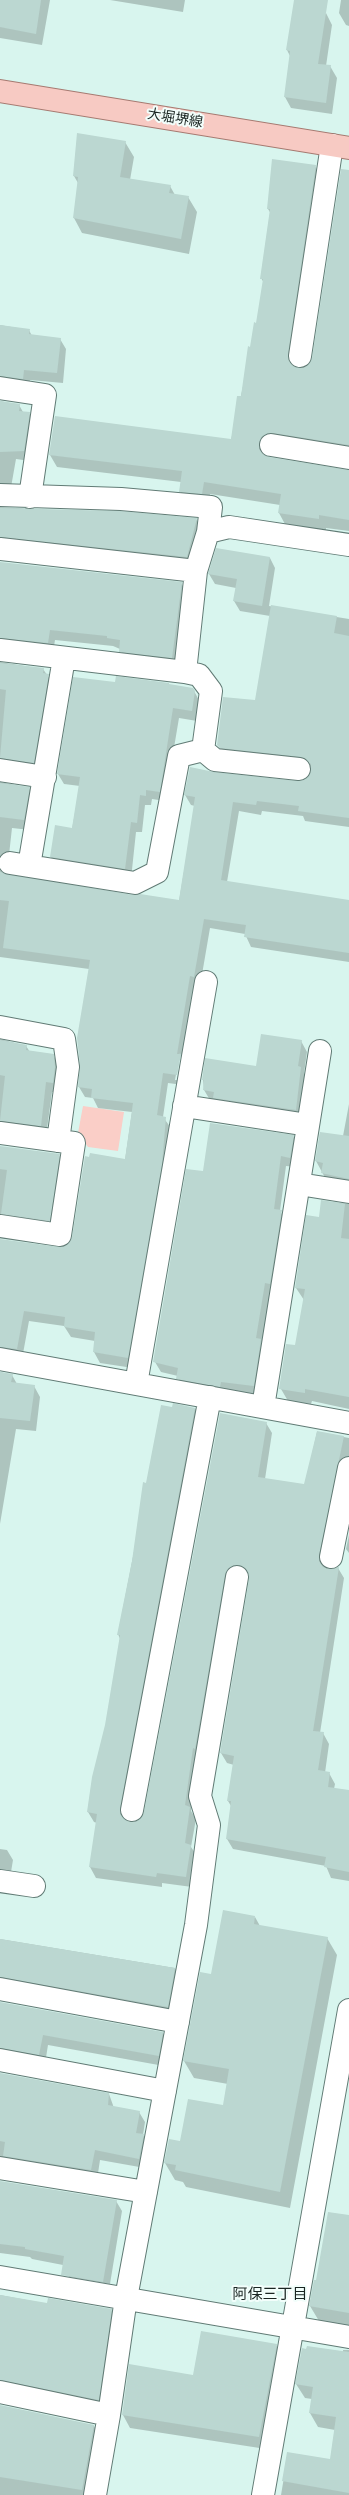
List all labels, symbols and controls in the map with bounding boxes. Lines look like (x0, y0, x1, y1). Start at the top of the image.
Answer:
street label: 大堀堺線 (146, 106, 204, 132)
district label: 阿保三丁目 (233, 2286, 307, 2304)

